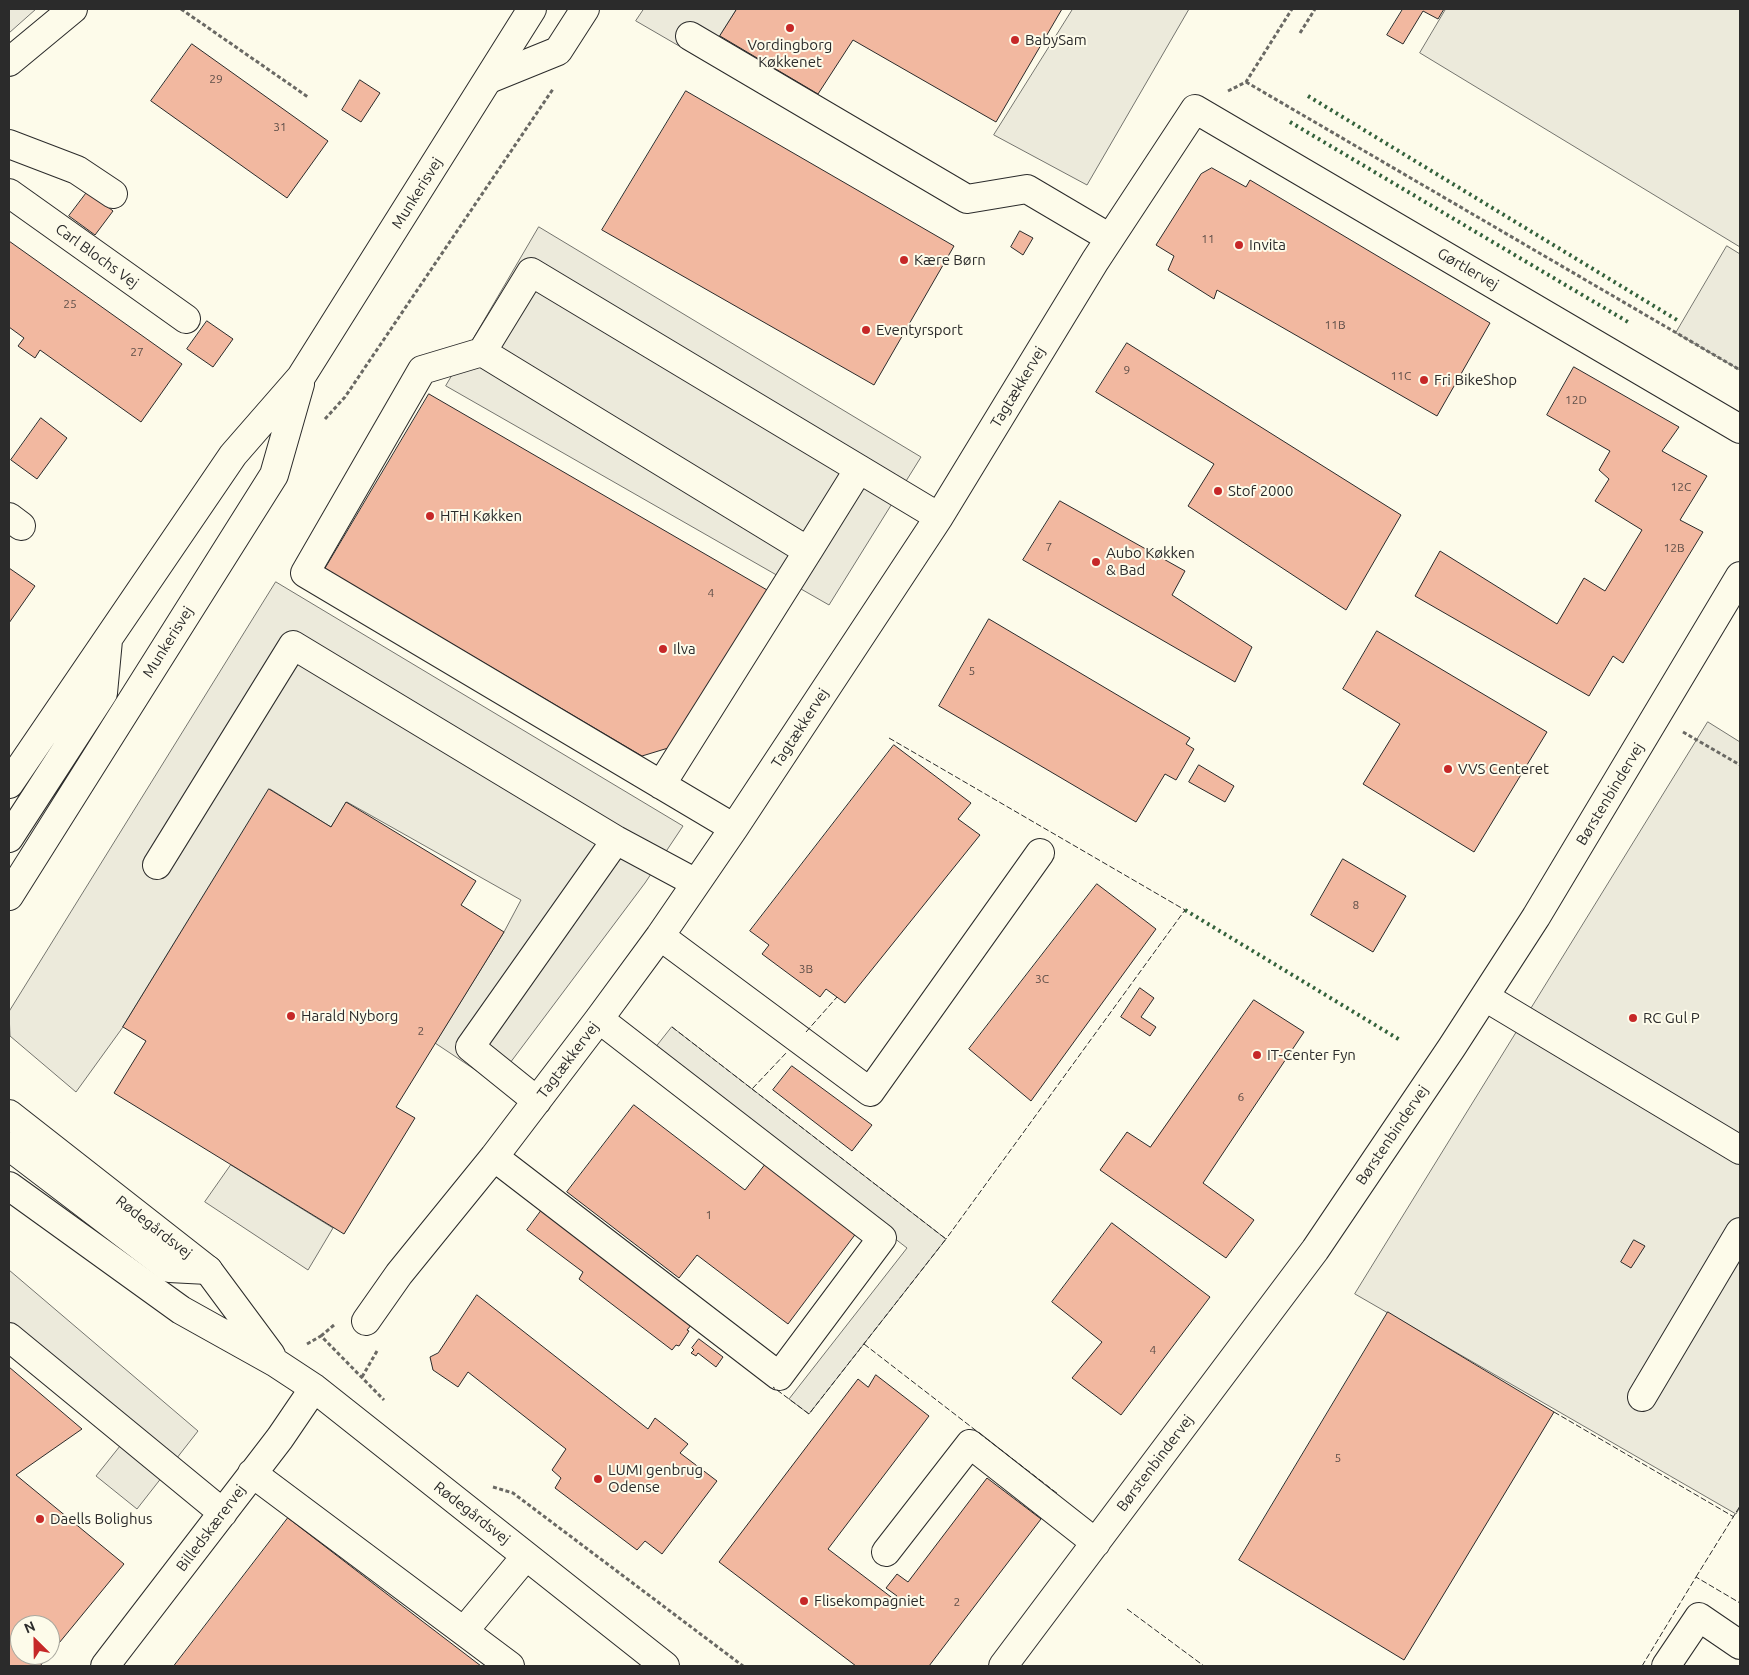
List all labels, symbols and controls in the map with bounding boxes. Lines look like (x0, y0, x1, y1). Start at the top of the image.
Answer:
marker: Vordingborg Køkkenet (784, 22, 796, 34)
place label: BabySam (1025, 31, 1087, 49)
marker: BabySam (1009, 34, 1021, 46)
place label: Vordingborg Køkkenet (748, 36, 832, 71)
house number: 29 (209, 72, 223, 86)
house number: 31 (273, 120, 287, 134)
street label: Munkerisvej (388, 154, 446, 232)
street label: Carl Blochs Vej (52, 220, 142, 292)
house number: 11 (1201, 232, 1215, 246)
place label: Invita (1249, 236, 1286, 254)
marker: Invita (1233, 239, 1245, 251)
street label: Gørtlervej (1434, 244, 1502, 294)
place label: Kære Børn (914, 251, 986, 269)
marker: Kære Børn (898, 254, 910, 266)
house number: 25 (63, 297, 77, 311)
house number: 11B (1324, 318, 1346, 332)
place label: Eventyrsport (876, 321, 963, 339)
marker: Eventyrsport (860, 324, 872, 336)
street label: Tagtækkervej (987, 343, 1049, 431)
house number: 27 (130, 345, 144, 359)
house number: 9 (1124, 363, 1130, 377)
house number: 11C (1391, 369, 1411, 383)
place label: Fri BikeShop (1434, 371, 1517, 389)
marker: Fri BikeShop (1418, 374, 1430, 386)
house number: 12D (1565, 393, 1587, 407)
house number: 12C (1671, 480, 1691, 494)
place label: Stof 2000 (1228, 482, 1293, 500)
marker: Stof 2000 (1212, 485, 1224, 497)
place label: HTH Køkken (440, 507, 522, 525)
marker: HTH Køkken (424, 510, 436, 522)
house number: 7 (1046, 540, 1052, 554)
house number: 12B (1663, 541, 1685, 555)
place label: Aubo Køkken & Bad (1106, 544, 1195, 579)
marker: Aubo Køkken & Bad (1090, 556, 1102, 568)
house number: 4 (708, 586, 714, 600)
street label: Munkerisvej (139, 603, 197, 681)
place label: Ilva (673, 640, 696, 658)
marker: Ilva (657, 643, 669, 655)
house number: 5 (969, 664, 975, 678)
street label: Tagtækkervej (768, 685, 832, 771)
street label: Børstenbindervej (1572, 739, 1648, 849)
place label: VVS Centeret (1458, 760, 1549, 778)
marker: VVS Centeret (1442, 763, 1454, 775)
house number: 8 (1353, 898, 1359, 912)
house number: 3B (799, 962, 813, 976)
house number: 3C (1035, 972, 1049, 986)
place label: Harald Nyborg (301, 1007, 398, 1025)
place label: RC Gul P (1643, 1009, 1700, 1027)
marker: Harald Nyborg (285, 1010, 297, 1022)
marker: RC Gul P (1627, 1012, 1639, 1024)
street label: Tagtækkervej (533, 1018, 603, 1102)
house number: 2 (418, 1024, 424, 1038)
place label: IT-Center Fyn (1267, 1046, 1356, 1064)
marker: IT-Center Fyn (1251, 1049, 1263, 1061)
street label: Børstenbindervej (1352, 1082, 1432, 1188)
house number: 6 (1238, 1090, 1244, 1104)
street label: Rødegårdsvej (112, 1192, 196, 1262)
house number: 1 (706, 1208, 712, 1222)
house number: 4 (1150, 1343, 1156, 1357)
street label: Børstenbindervej (1113, 1411, 1197, 1515)
house number: 5 (1335, 1451, 1341, 1465)
place label: LUMI genbrug Odense (608, 1461, 703, 1496)
marker: LUMI genbrug Odense (592, 1473, 604, 1485)
street label: Rødegårdsvej (430, 1478, 514, 1548)
street label: Billedskærervej (172, 1481, 250, 1575)
place label: Daells Bolighus (50, 1510, 153, 1528)
marker: Daells Bolighus (34, 1513, 46, 1525)
place label: Flisekompagniet (814, 1592, 925, 1610)
marker: Flisekompagniet (798, 1595, 810, 1607)
house number: 2 (954, 1595, 960, 1609)
north arrow (10, 1615, 60, 1665)
text: N (22, 1618, 37, 1637)

